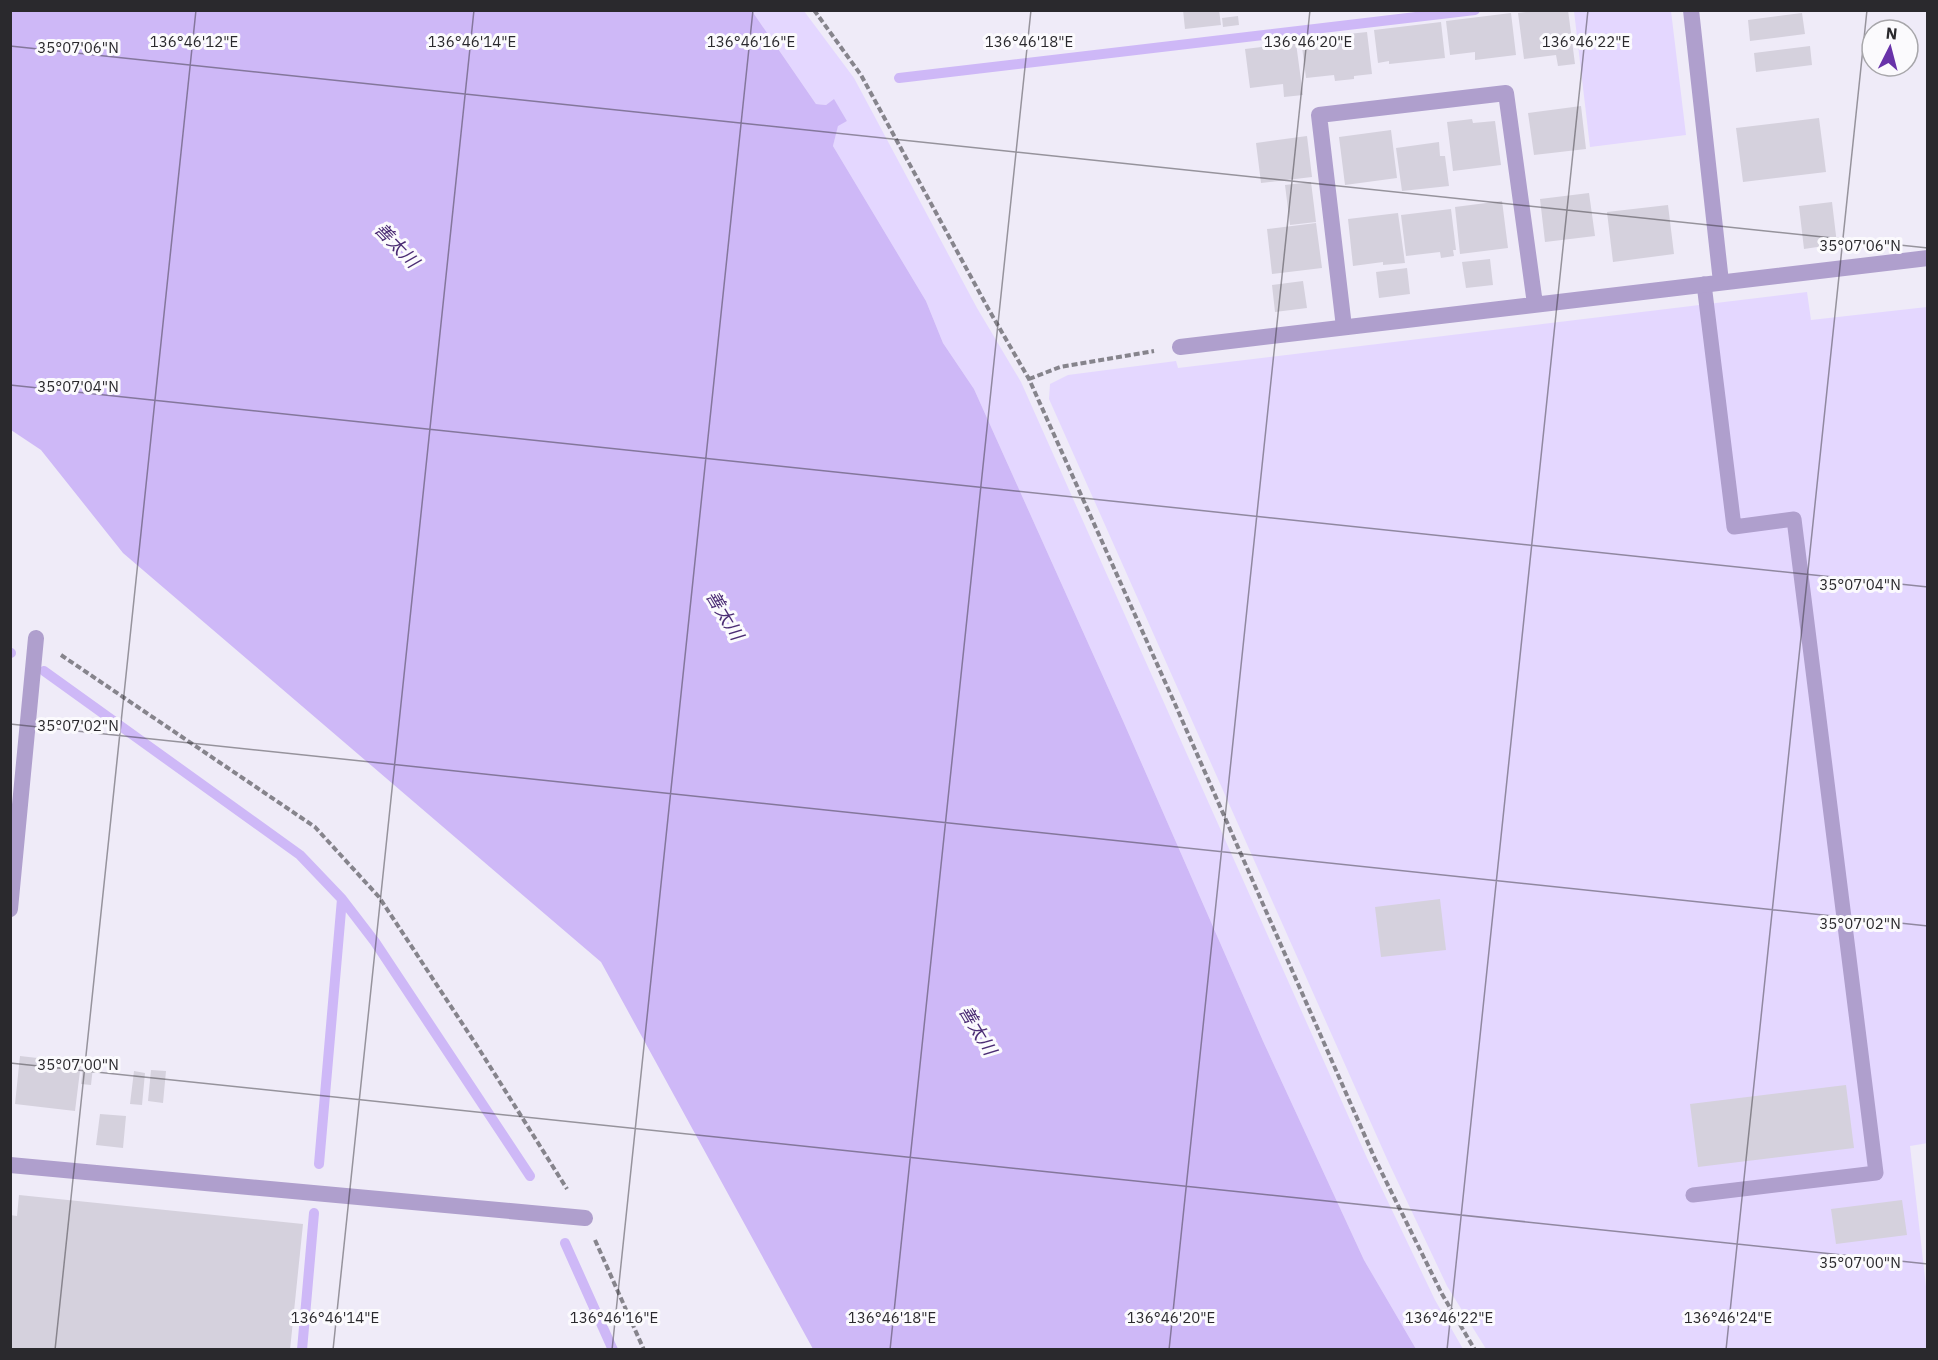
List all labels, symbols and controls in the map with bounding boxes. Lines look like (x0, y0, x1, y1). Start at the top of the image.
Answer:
north arrow (1860, 18, 1920, 78)
text: N (1885, 23, 1898, 44)
text: 136°46'12"E (150, 32, 238, 51)
text: 136°46'14"E (428, 32, 516, 51)
text: 136°46'16"E (707, 32, 795, 51)
text: 136°46'18"E (985, 32, 1073, 51)
text: 136°46'20"E (1264, 32, 1352, 51)
text: 136°46'22"E (1542, 32, 1630, 51)
text: 35°07'06"N (37, 38, 119, 57)
water label: 善太川 (370, 218, 425, 274)
text: 35°07'06"N (1819, 236, 1901, 255)
text: 35°07'04"N (37, 377, 119, 396)
text: 35°07'04"N (1819, 575, 1901, 594)
water label: 善太川 (701, 586, 750, 646)
text: 35°07'02"N (37, 716, 119, 735)
text: 35°07'02"N (1819, 914, 1901, 933)
water label: 善太川 (954, 1001, 1003, 1061)
text: 35°07'00"N (37, 1055, 119, 1074)
text: 35°07'00"N (1819, 1253, 1901, 1272)
text: 136°46'14"E (291, 1308, 379, 1327)
text: 136°46'16"E (570, 1308, 658, 1327)
text: 136°46'18"E (848, 1308, 936, 1327)
text: 136°46'20"E (1127, 1308, 1215, 1327)
text: 136°46'22"E (1405, 1308, 1493, 1327)
text: 136°46'24"E (1684, 1308, 1772, 1327)

